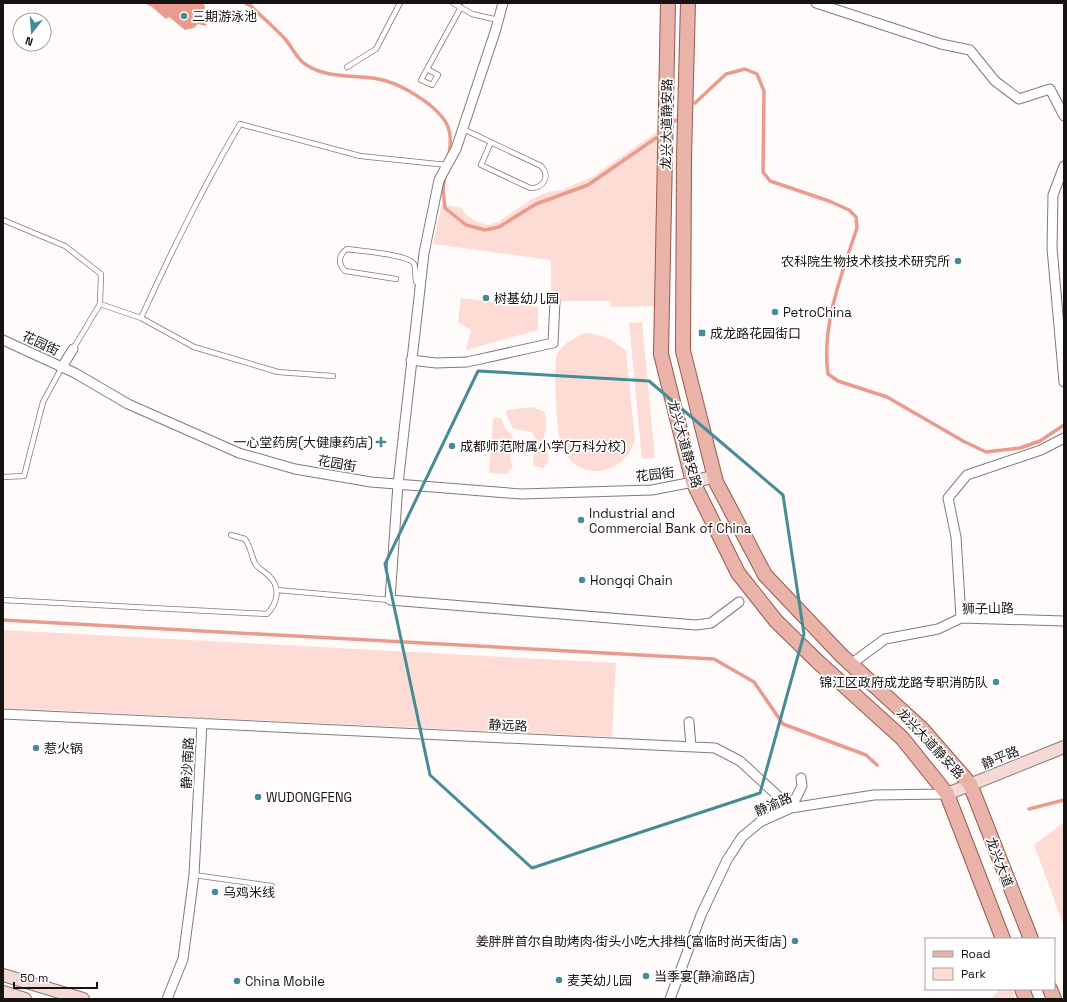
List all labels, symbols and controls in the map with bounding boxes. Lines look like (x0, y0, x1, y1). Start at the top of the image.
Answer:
place label: 三期游泳池 (192, 8, 257, 25)
marker: 三期游泳池 (179, 11, 189, 21)
north arrow (12, 12, 52, 52)
text: N (24, 34, 35, 49)
street label: 龙兴大道静安路 (657, 78, 676, 170)
place label: 农科院生物技术核技术研究所 (781, 253, 950, 270)
marker: 农科院生物技术核技术研究所 (953, 256, 963, 266)
place label: 树基幼儿园 (494, 290, 559, 307)
marker: 树基幼儿园 (481, 293, 491, 303)
place label: PetroChina (783, 304, 852, 321)
marker: PetroChina (770, 307, 780, 317)
place label: 成龙路花园街口 (710, 325, 801, 342)
street label: 花园街 (20, 328, 62, 359)
marker: 成龙路花园街口 (697, 328, 707, 338)
street label: 龙兴大道静安路 (664, 398, 705, 490)
place label: 一心堂药房(大健康药店) (233, 434, 373, 451)
marker: 一心堂药房(大健康药店) (376, 437, 386, 447)
place label: 成都师范附属小学(万科分校) (460, 438, 626, 455)
marker: 成都师范附属小学(万科分校) (447, 441, 457, 451)
street label: 花园街 (316, 452, 358, 475)
street label: 花园街 (635, 464, 675, 485)
place label: Industrial and Commercial Bank of China (589, 505, 752, 537)
marker: Industrial and Commercial Bank of China (576, 515, 586, 525)
place label: Hongqi Chain (590, 572, 673, 589)
marker: Hongqi Chain (577, 575, 587, 585)
street label: 狮子山路 (962, 600, 1014, 617)
place label: 锦江区政府成龙路专职消防队 (819, 674, 988, 691)
marker: 锦江区政府成龙路专职消防队 (991, 677, 1001, 687)
street label: 龙兴大道静安路 (893, 704, 968, 782)
street label: 静远路 (488, 716, 528, 735)
street label: 静沙南路 (178, 737, 197, 789)
place label: 惹火锅 (44, 740, 83, 757)
street label: 静平路 (979, 742, 1021, 773)
marker: 惹火锅 (31, 743, 41, 753)
place label: WUDONGFENG (266, 789, 352, 806)
street label: 静渝路 (752, 789, 794, 820)
marker: WUDONGFENG (253, 792, 263, 802)
street label: 龙兴大道 (982, 835, 1017, 890)
place label: 乌鸡米线 (223, 884, 275, 901)
marker: 乌鸡米线 (210, 887, 220, 897)
place label: 姜胖胖首尔自助烤肉·街头小吃大排档(富临时尚天街店) (476, 933, 787, 950)
marker: 姜胖胖首尔自助烤肉·街头小吃大排档(富临时尚天街店) (790, 936, 800, 946)
legend (925, 938, 1055, 990)
text: Road (961, 946, 990, 962)
scale bar (14, 964, 97, 990)
text: Park (961, 966, 986, 982)
place label: 当季宴(静渝路店) (654, 968, 755, 985)
text: 50 m (20, 970, 48, 986)
marker: 当季宴(静渝路店) (641, 971, 651, 981)
place label: 麦芙幼儿园 (567, 972, 632, 989)
place label: China Mobile (245, 973, 325, 990)
marker: 麦芙幼儿园 (554, 975, 564, 985)
marker: China Mobile (232, 976, 242, 986)

